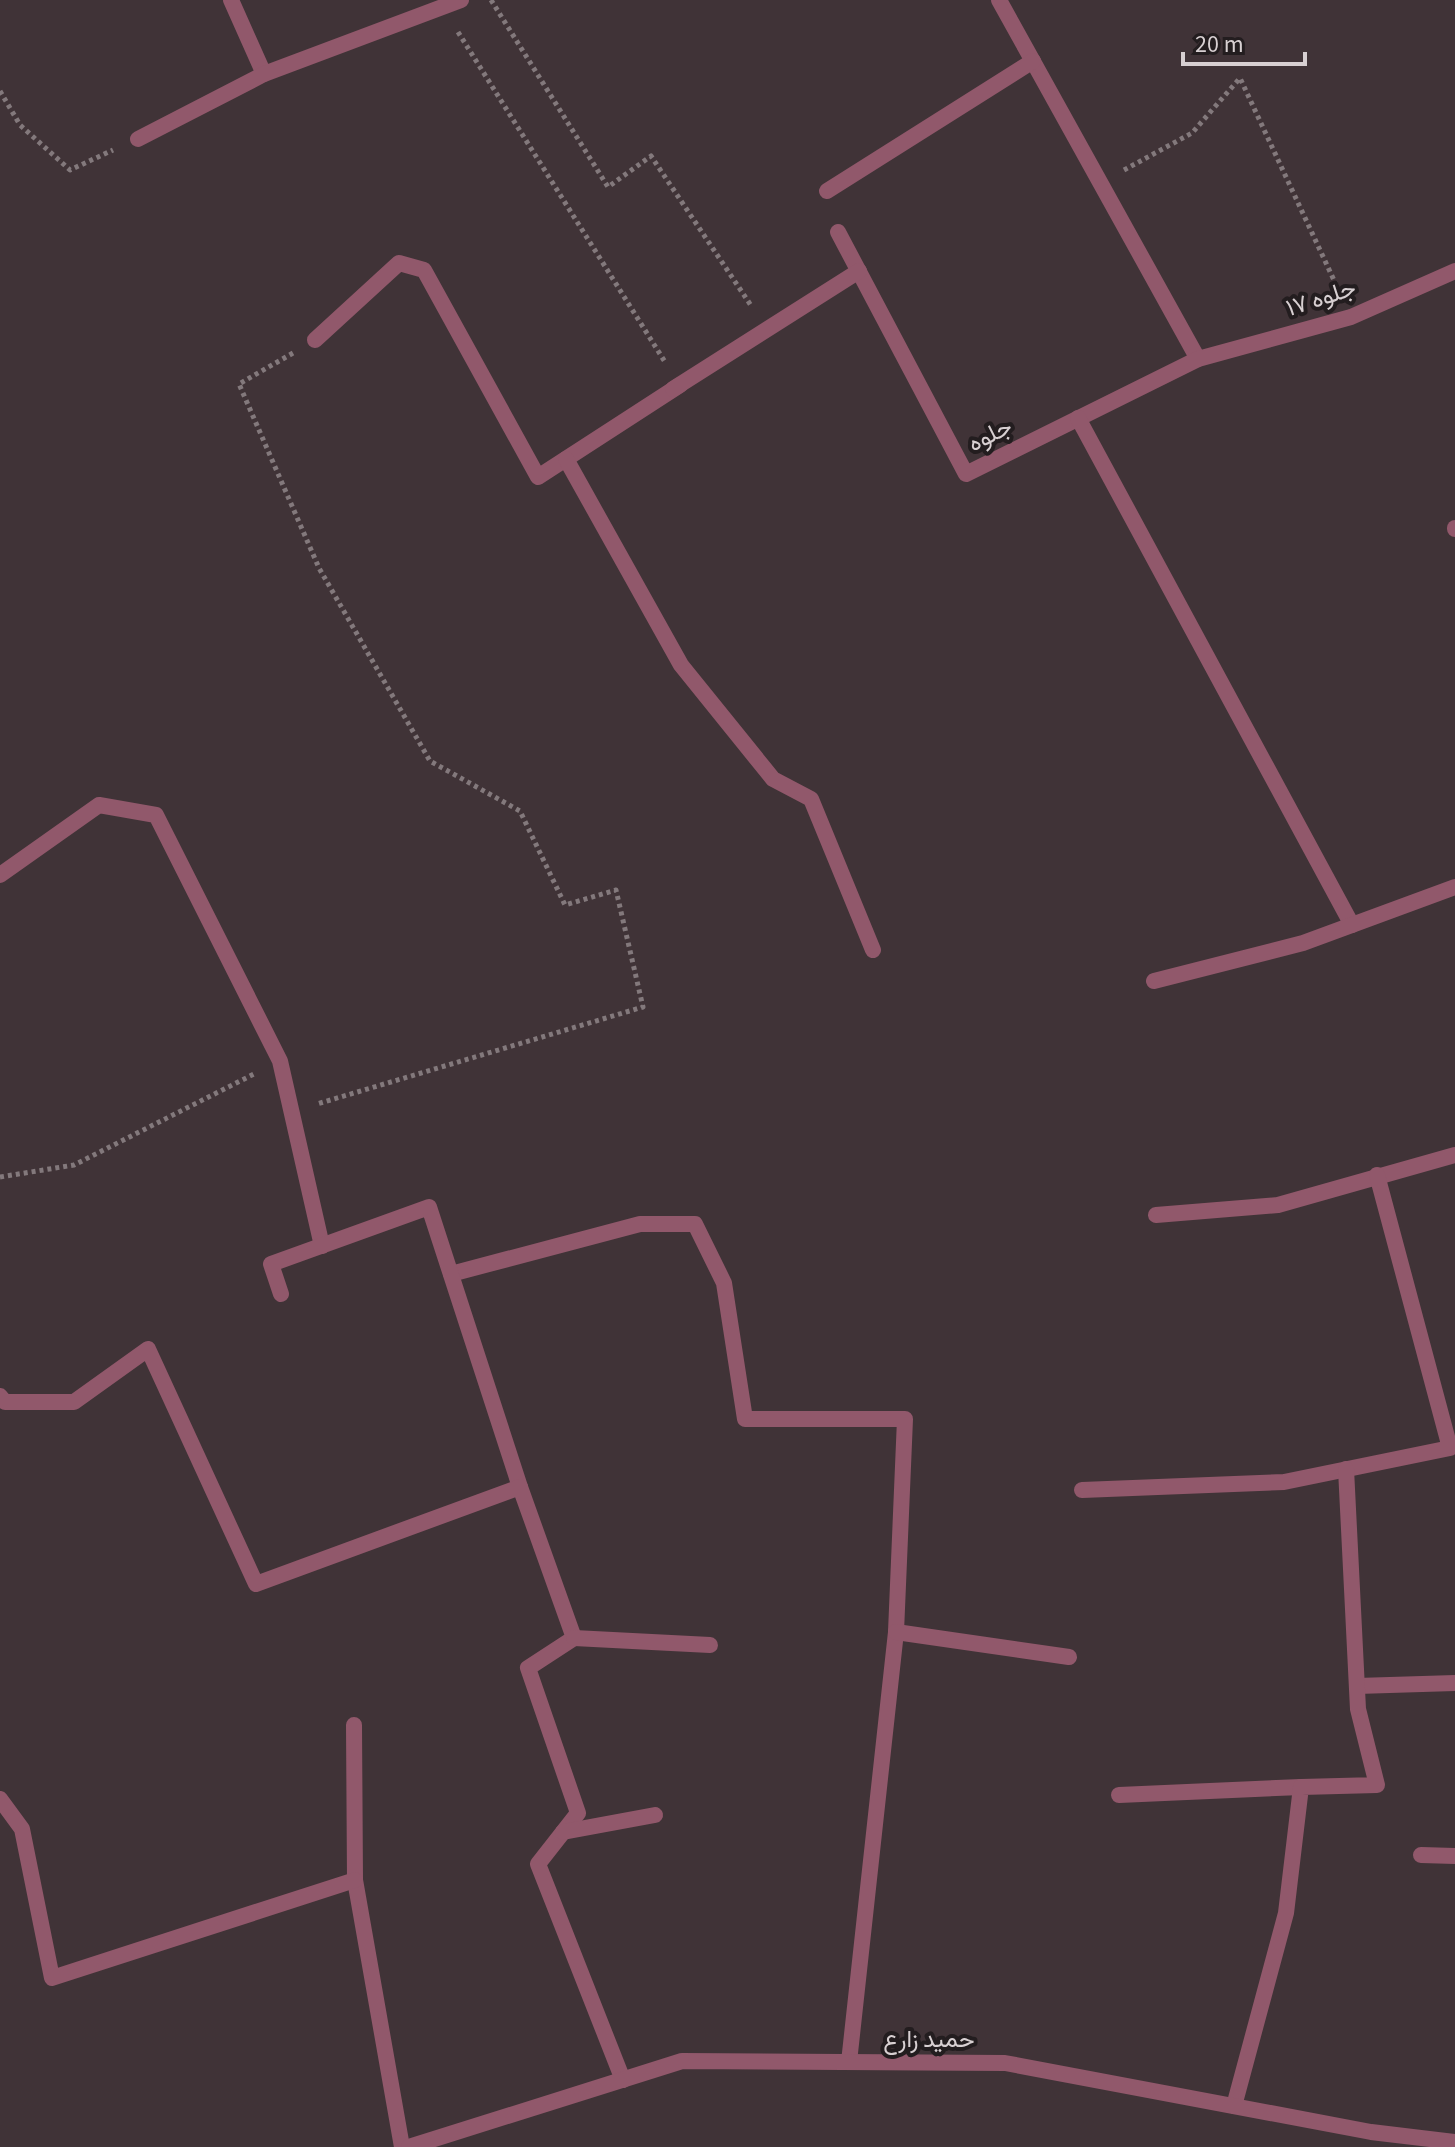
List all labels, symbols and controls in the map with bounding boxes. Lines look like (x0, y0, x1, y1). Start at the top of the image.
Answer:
scale bar (1183, 16, 1305, 66)
text: 20 m (1195, 27, 1244, 62)
street label: جلوه ۱۷ (1282, 270, 1360, 326)
street label: جلوه (962, 409, 1018, 461)
street label: حمید زارع (883, 2022, 975, 2057)

